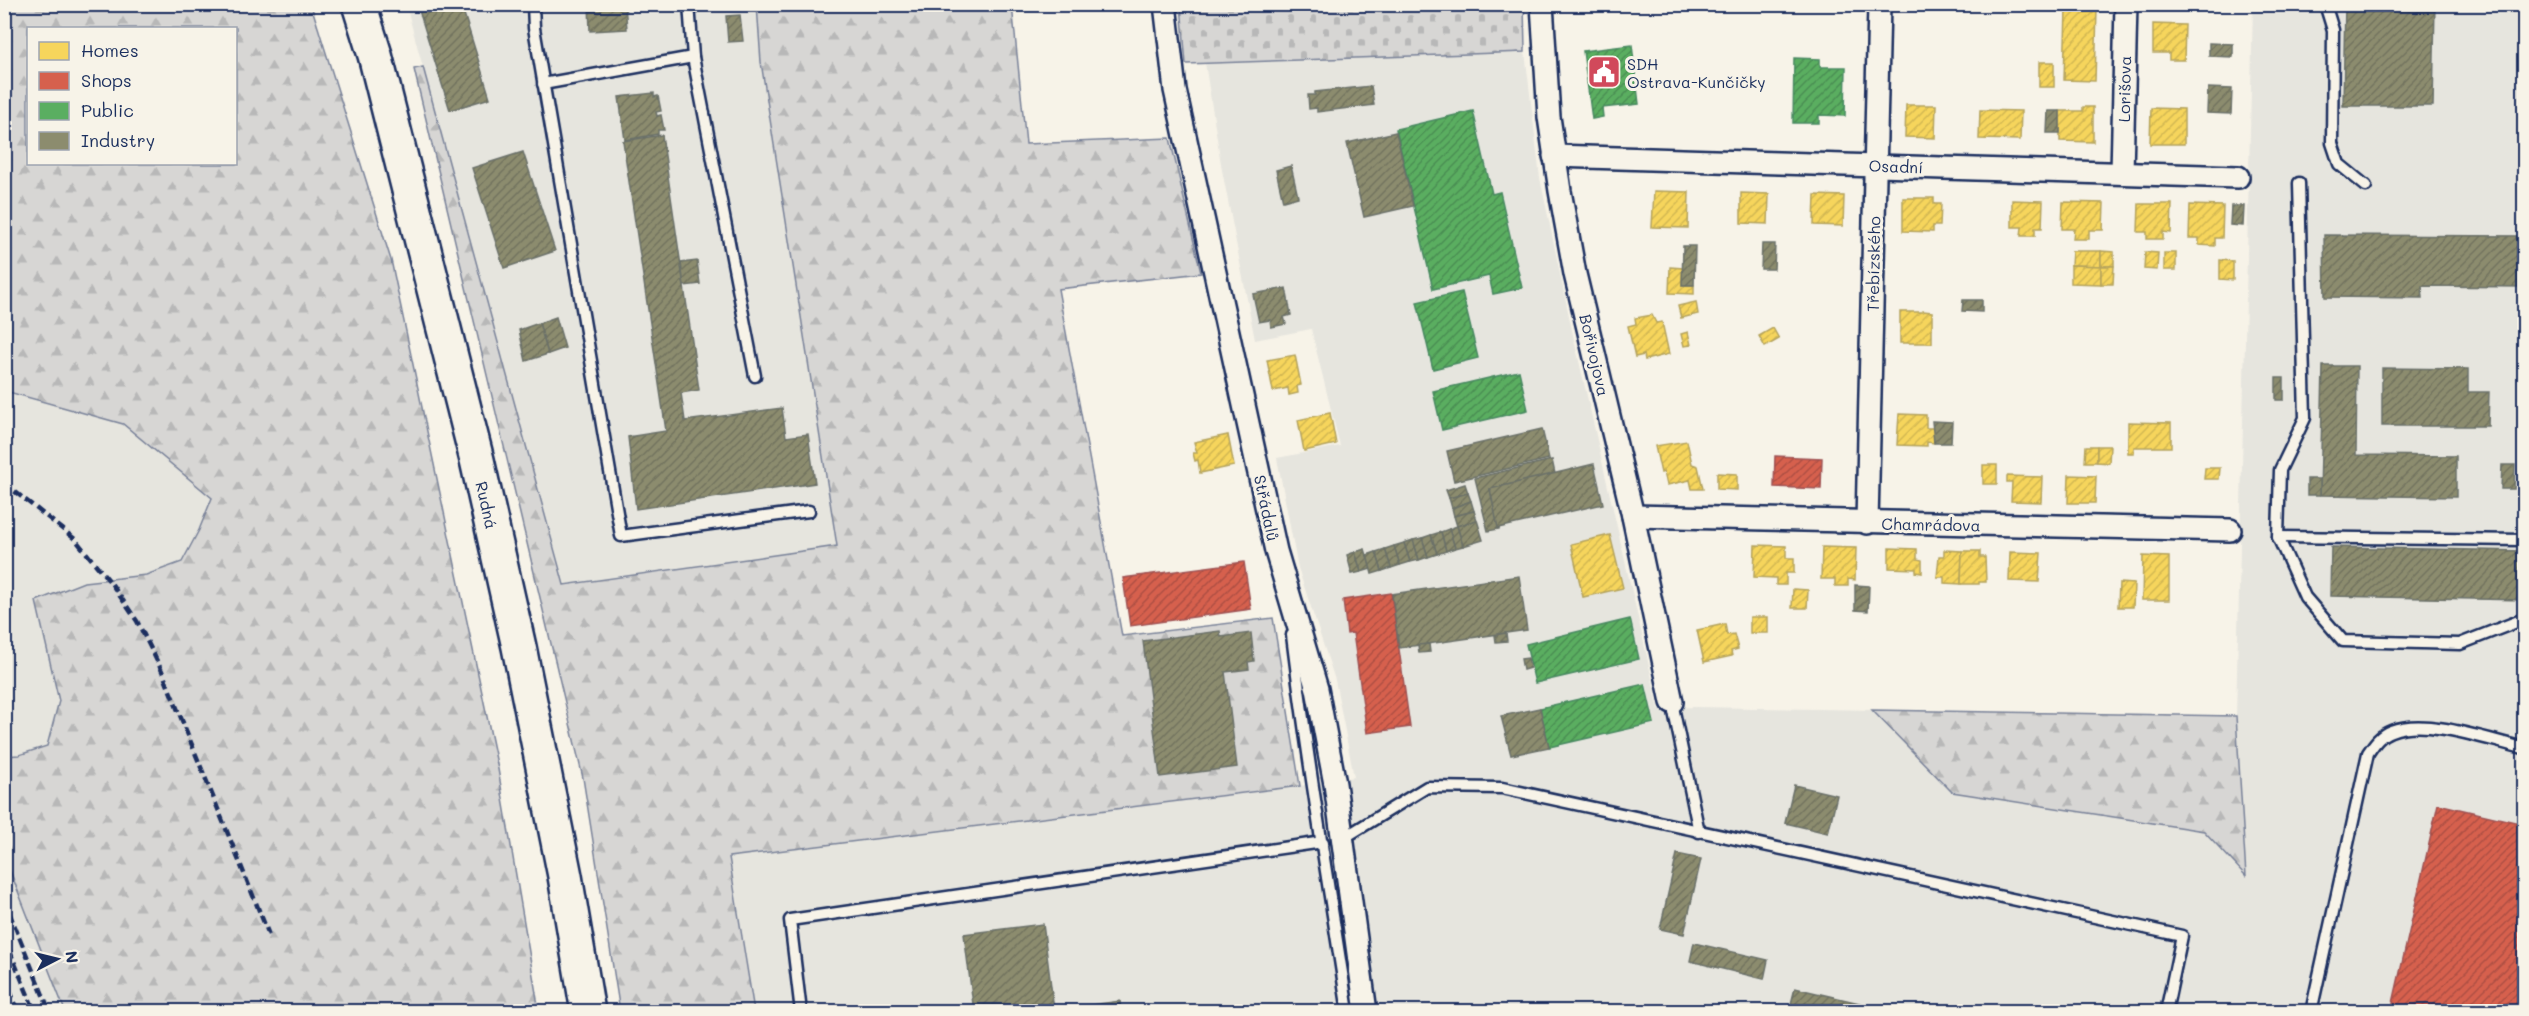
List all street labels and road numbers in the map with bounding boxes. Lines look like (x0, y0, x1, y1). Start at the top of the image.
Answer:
street label: Lorišova (2113, 56, 2135, 122)
street label: Osadní (1868, 155, 1924, 177)
street label: Třebízského (1862, 216, 1884, 312)
street label: Bořivojova (1575, 312, 1615, 398)
street label: Střádalů (1250, 473, 1284, 543)
street label: Rudná (471, 479, 503, 531)
street label: Chamrádova (1881, 513, 1981, 535)

